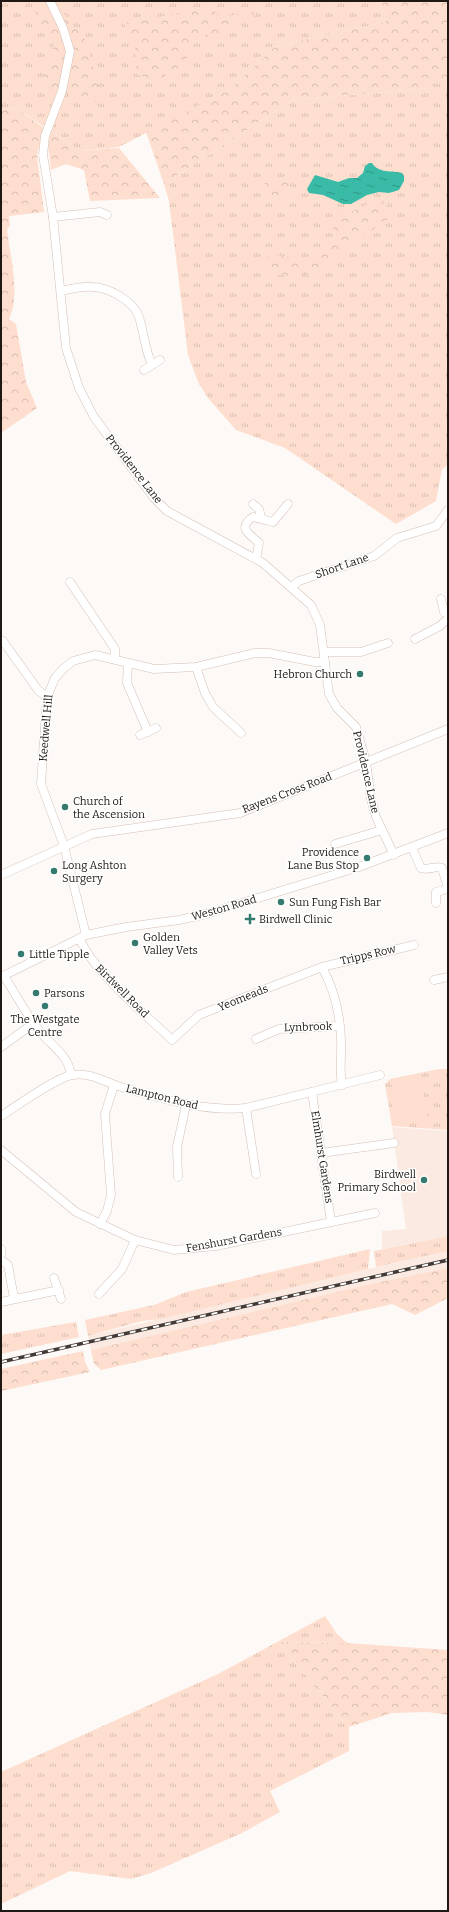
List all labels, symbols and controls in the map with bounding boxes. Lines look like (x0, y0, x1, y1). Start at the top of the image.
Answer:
street label: Providence Lane (103, 432, 165, 506)
street label: Short Lane (314, 551, 370, 581)
place label: Hebron Church (274, 668, 352, 681)
marker: Hebron Church (355, 669, 365, 679)
street label: Keedwell Hill (37, 694, 55, 762)
street label: Providence Lane (350, 729, 382, 815)
street label: Rayens Cross Road (240, 770, 334, 816)
place label: Church of the Ascension (73, 795, 145, 821)
marker: Church of the Ascension (60, 802, 70, 812)
place label: Providence Lane Bus Stop (288, 846, 359, 872)
marker: Providence Lane Bus Stop (362, 853, 372, 863)
place label: Long Ashton Surgery (62, 859, 126, 885)
marker: Long Ashton Surgery (49, 866, 59, 876)
street label: Weston Road (190, 892, 258, 923)
place label: Sun Fung Fish Bar (289, 896, 381, 909)
marker: Sun Fung Fish Bar (276, 897, 286, 907)
marker: Birdwell Clinic (244, 913, 256, 925)
place label: Birdwell Clinic (259, 913, 333, 926)
place label: Golden Valley Vets (143, 931, 198, 957)
marker: Golden Valley Vets (130, 938, 140, 948)
street label: Tripps Row (339, 942, 397, 968)
place label: Little Tipple (29, 948, 89, 961)
marker: Little Tipple (16, 949, 26, 959)
street label: Birdwell Road (93, 962, 152, 1021)
street label: Yeomeads (216, 982, 270, 1014)
place label: Parsons (44, 987, 85, 1000)
marker: Parsons (31, 988, 41, 998)
marker: The Westgate Centre (40, 1001, 50, 1011)
place label: The Westgate Centre (11, 1013, 79, 1039)
street label: Lynbrook (284, 1020, 333, 1034)
street label: Lampton Road (124, 1082, 200, 1112)
street label: Elmhurst Gardens (308, 1110, 336, 1204)
place label: Birdwell Primary School (337, 1168, 416, 1194)
marker: Birdwell Primary School (419, 1175, 429, 1185)
street label: Fenshurst Gardens (185, 1225, 283, 1255)

